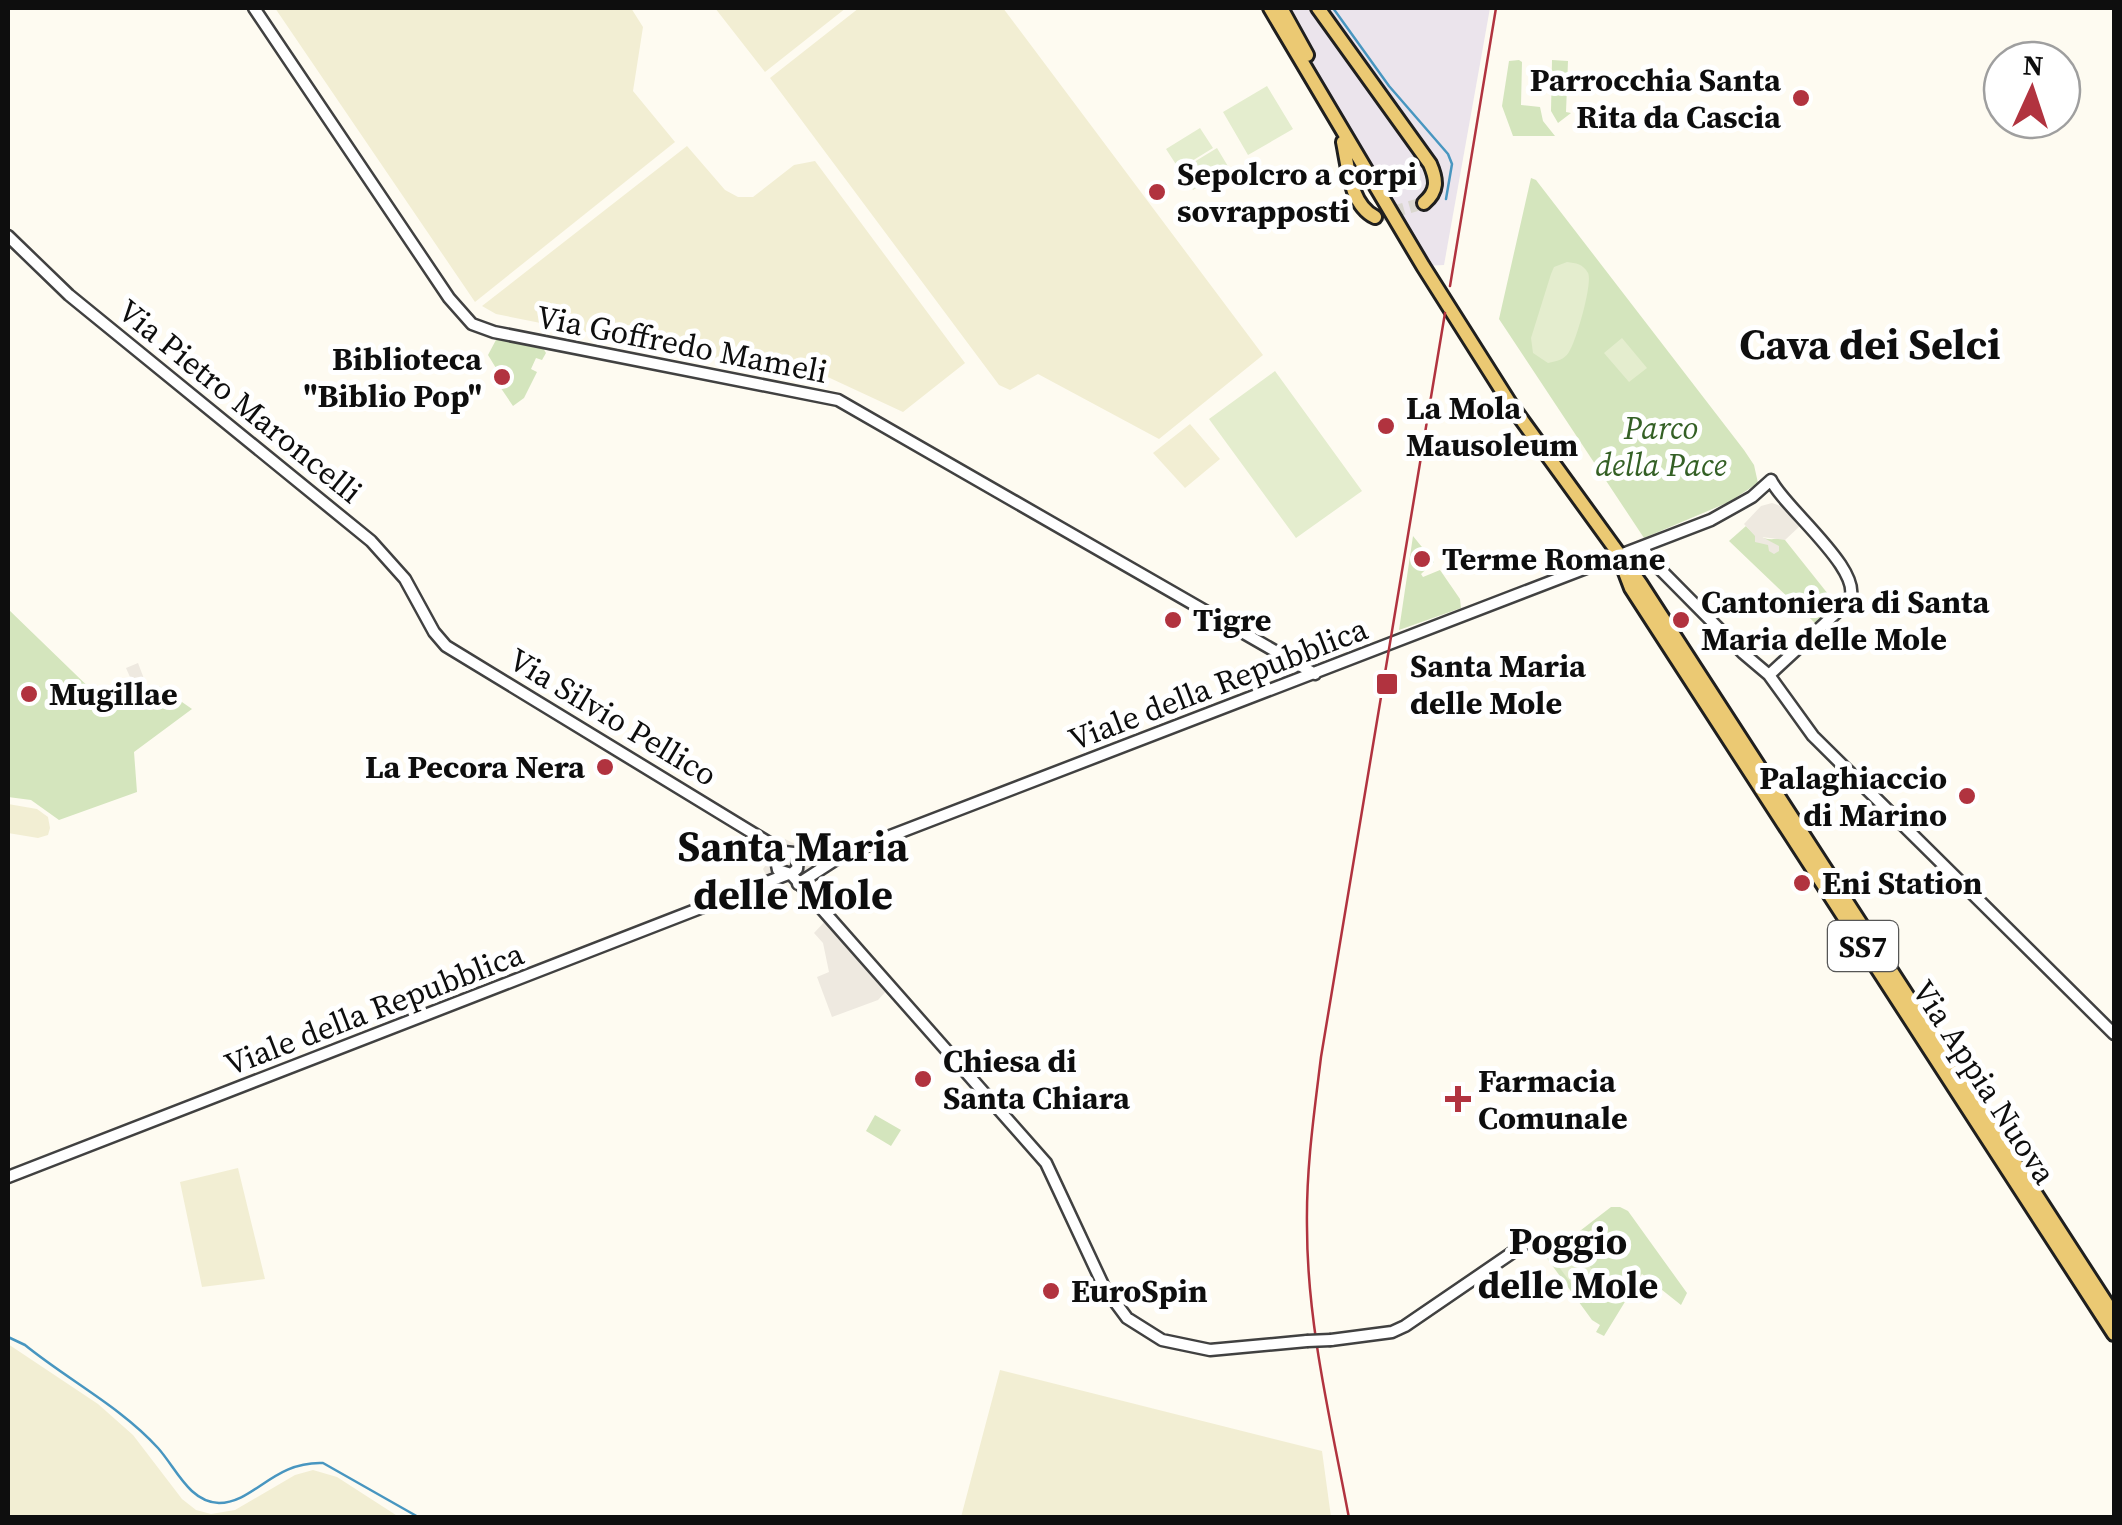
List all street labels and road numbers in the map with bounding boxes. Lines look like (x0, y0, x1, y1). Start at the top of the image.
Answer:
street label: Via Pietro Maroncelli (109, 289, 371, 513)
street label: Via Goffredo Mameli (533, 294, 831, 394)
street label: Viale della Repubblica (1062, 606, 1375, 761)
street label: Via Silvio Pellico (501, 637, 725, 797)
road number: SS7 (1828, 921, 1898, 971)
street label: Viale della Repubblica (218, 931, 531, 1086)
street label: Via Appia Nuova (1902, 971, 2067, 1193)

